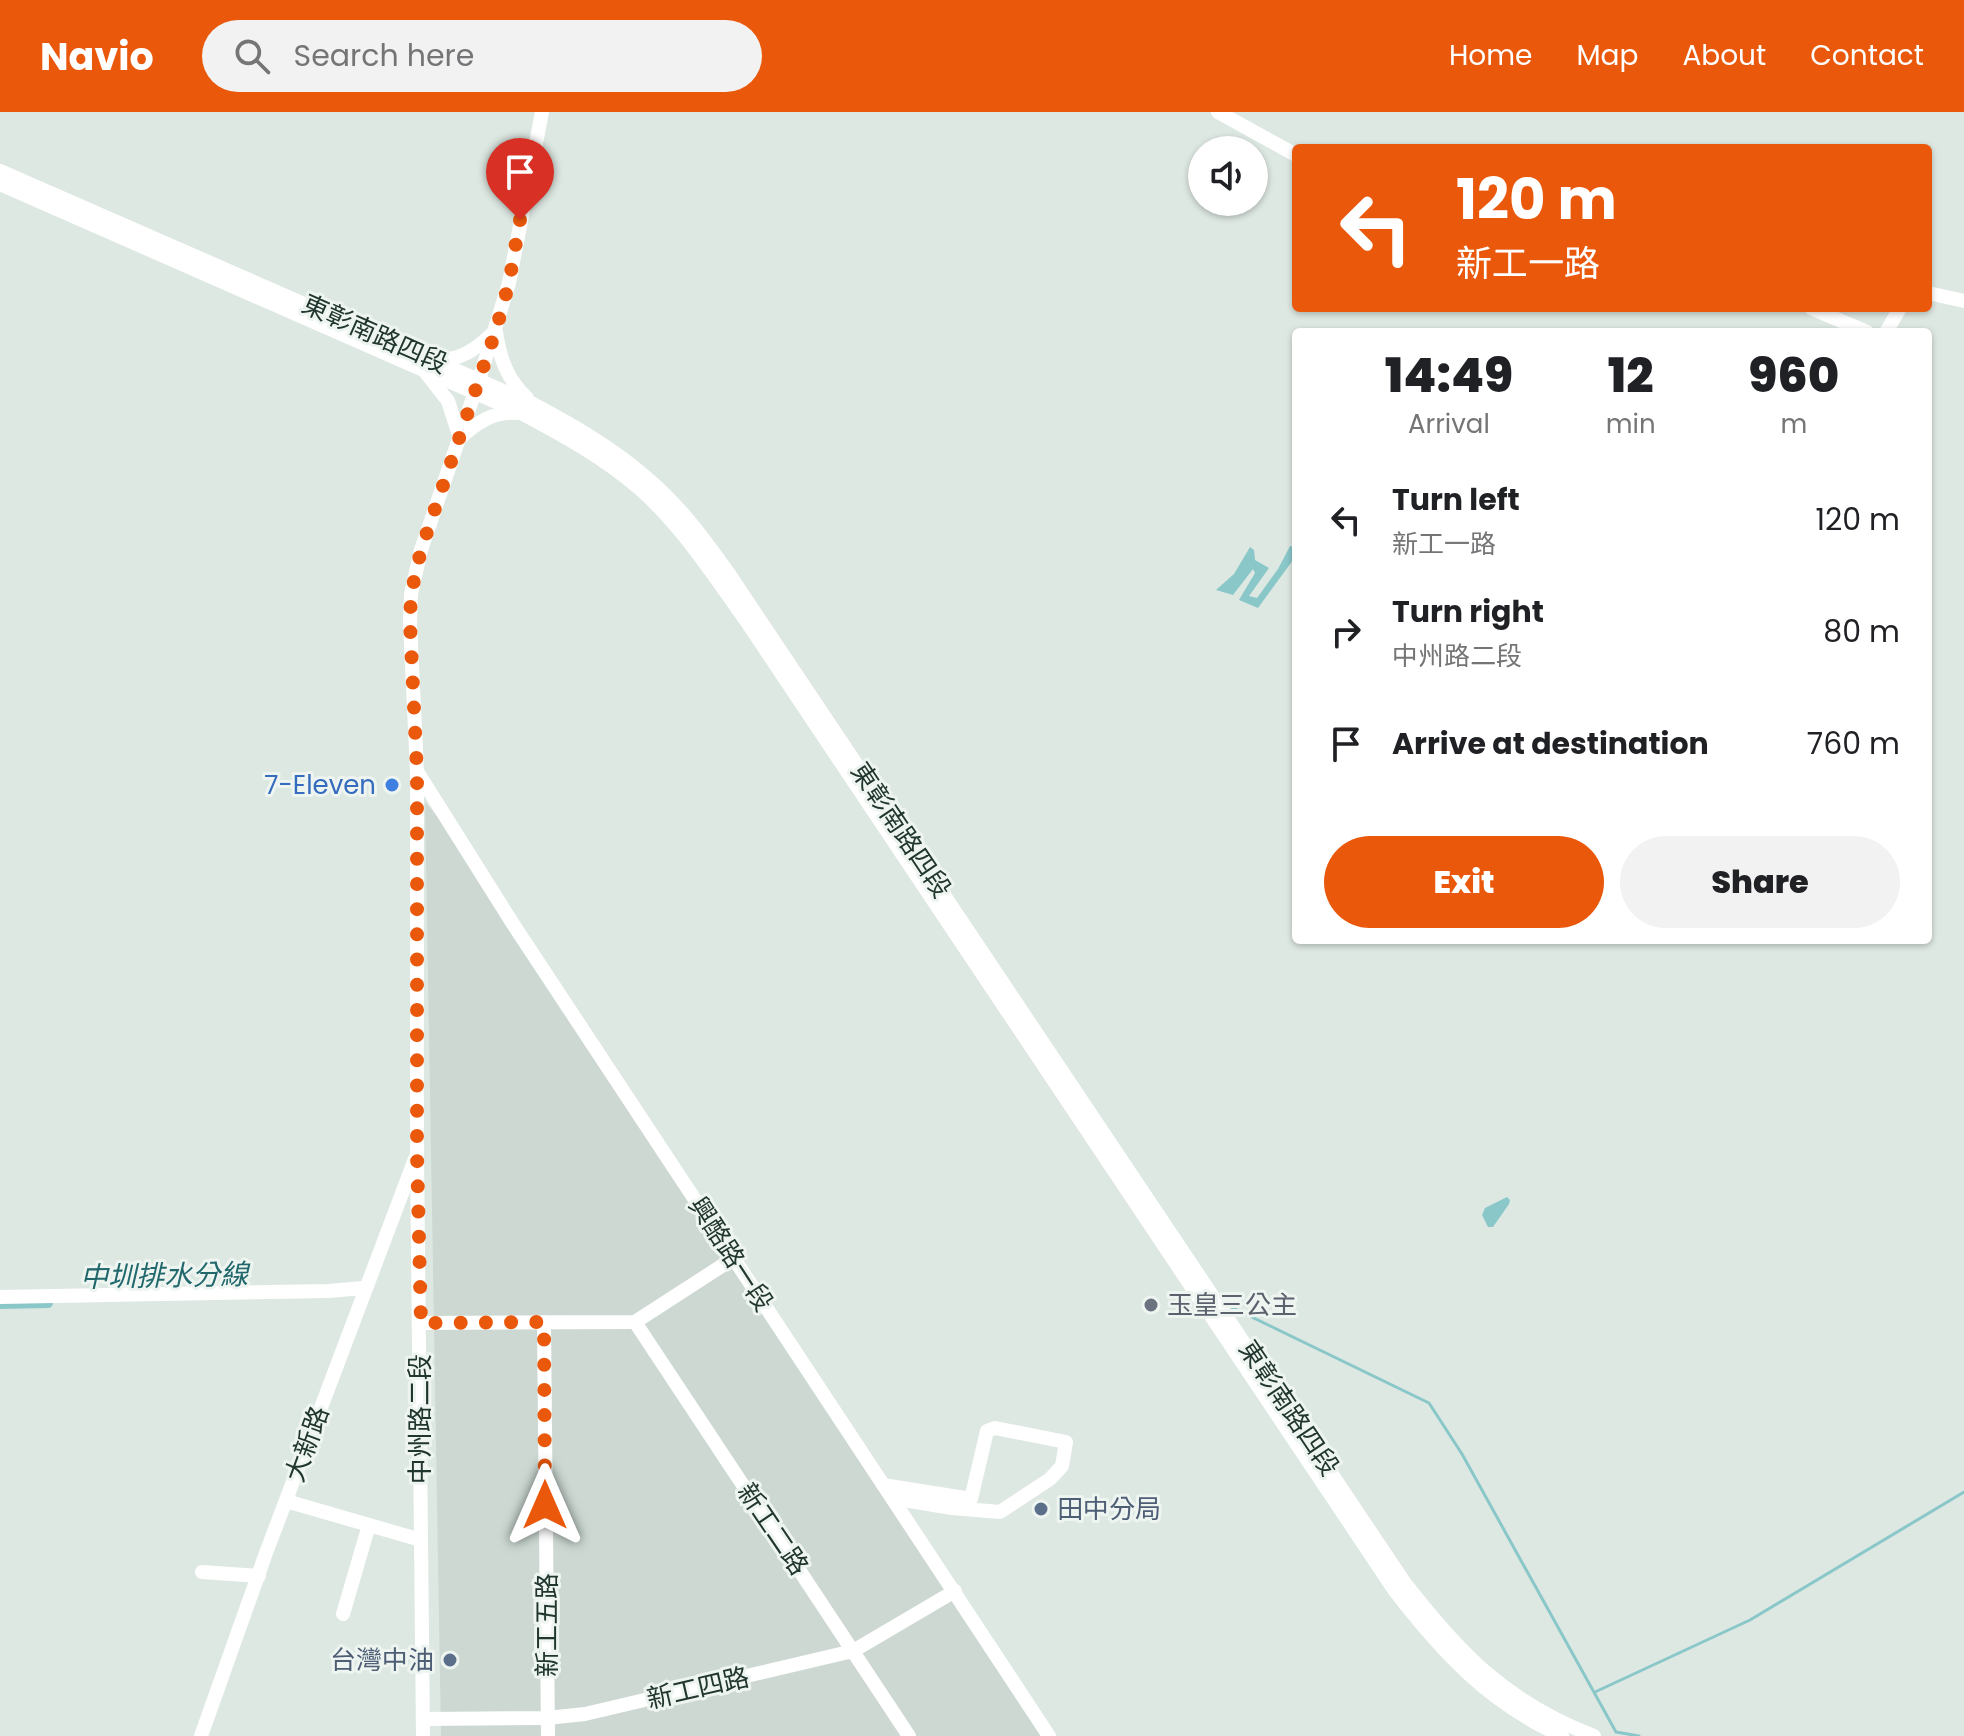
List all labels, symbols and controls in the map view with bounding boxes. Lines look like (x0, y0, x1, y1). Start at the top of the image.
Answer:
search box (202, 20, 762, 92)
text: Navio (40, 30, 154, 83)
icon: search (230, 34, 274, 78)
text: Search here (294, 34, 474, 77)
text: Home (1449, 36, 1532, 75)
text: Map (1576, 36, 1638, 75)
text: About (1682, 36, 1766, 75)
text: Contact (1810, 36, 1924, 75)
map controls (1188, 136, 1268, 216)
button: sound (1188, 136, 1268, 216)
pin (486, 138, 554, 220)
icon: arrive (498, 150, 542, 194)
text: 120 m (1456, 160, 1617, 239)
icon: left (1324, 176, 1428, 280)
text: 新工一路 (1456, 238, 1600, 289)
street label: 東彰南路四段 (296, 286, 454, 382)
text: 14:49 (1385, 342, 1513, 409)
text: 12 (1608, 342, 1654, 409)
text: 960 (1748, 342, 1839, 409)
text: Arrival (1408, 406, 1490, 442)
text: min (1606, 406, 1656, 442)
text: m (1780, 406, 1807, 442)
text: Turn left (1392, 478, 1520, 521)
icon: left (1324, 498, 1368, 542)
text: 120 m (1815, 498, 1900, 541)
text: 新工一路 (1392, 526, 1496, 562)
text: Turn right (1392, 590, 1544, 633)
icon: right (1324, 610, 1368, 654)
text: 80 m (1823, 610, 1900, 653)
text: 中州路二段 (1392, 638, 1522, 674)
icon: arrive (1324, 722, 1368, 766)
text: Arrive at destination (1392, 722, 1709, 765)
text: 760 m (1807, 722, 1900, 765)
street label: 東彰南路四段 (842, 755, 960, 905)
place label: 7-Eleven (264, 767, 376, 803)
marker: 7-Eleven (383, 776, 401, 794)
button: Exit (1324, 836, 1604, 928)
button: Share (1620, 836, 1900, 928)
street label: 興酪路一段 (680, 1190, 782, 1318)
water label: 中圳排水分線 (80, 1255, 251, 1297)
place label: 玉皇三公主 (1167, 1287, 1297, 1323)
marker: 玉皇三公主 (1142, 1296, 1160, 1314)
street label: 東彰南路四段 (1230, 1333, 1348, 1483)
street label: 中州路二段 (402, 1354, 438, 1484)
street label: 大新路 (277, 1401, 337, 1487)
position arrow (503, 1463, 587, 1547)
street label: 新工二路 (729, 1476, 817, 1582)
place label: 田中分局 (1057, 1491, 1161, 1527)
marker: 田中分局 (1032, 1500, 1050, 1518)
street label: 新工五路 (529, 1573, 565, 1677)
place label: 台灣中油 (330, 1642, 434, 1678)
marker: 台灣中油 (441, 1651, 459, 1669)
street label: 新工四路 (643, 1659, 753, 1717)

